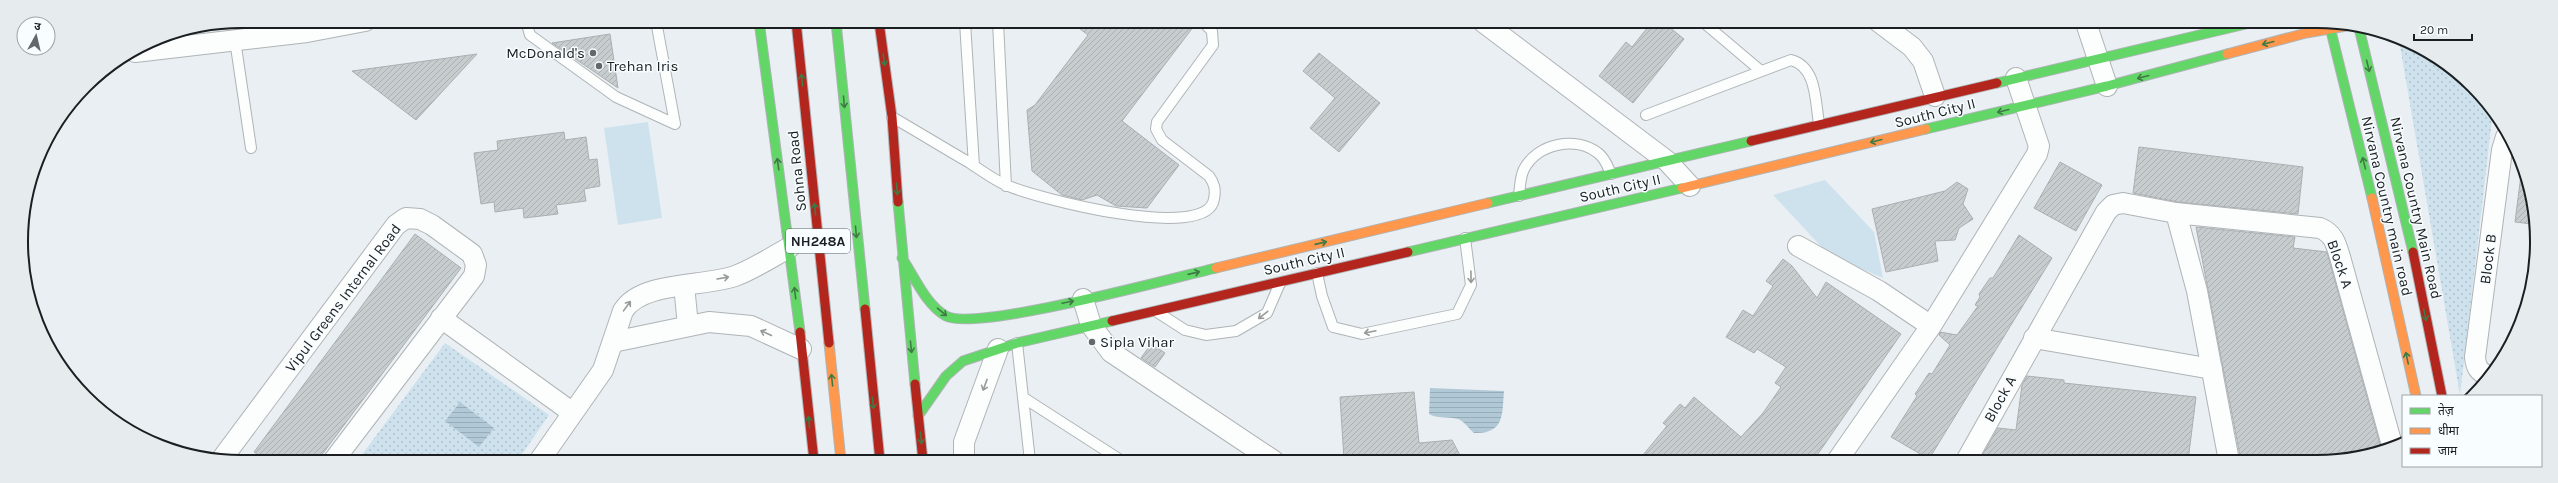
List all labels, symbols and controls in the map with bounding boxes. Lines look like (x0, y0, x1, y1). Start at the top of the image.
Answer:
north arrow (16, 16, 56, 56)
scale bar (2414, 16, 2472, 42)
text: उ (33, 20, 42, 34)
text: 20 m (2420, 23, 2448, 37)
one-way arrow (2262, 40, 2275, 48)
place label: McDonald's (506, 44, 585, 62)
marker: McDonald's (588, 48, 598, 58)
one-way arrow (880, 53, 888, 66)
place label: Trehan Iris (607, 57, 678, 75)
one-way arrow (2365, 59, 2373, 72)
marker: Trehan Iris (594, 61, 604, 71)
one-way arrow (2136, 73, 2149, 81)
one-way arrow (798, 74, 806, 87)
street label: South City II (1893, 94, 1977, 132)
one-way arrow (840, 95, 847, 108)
one-way arrow (1997, 108, 2010, 115)
street label: Nirvana Country main road (2358, 114, 2416, 298)
street label: Nirvana Country Main Road (2386, 115, 2446, 301)
street label: Sohna Road (784, 129, 810, 213)
one-way arrow (1870, 138, 1883, 146)
one-way arrow (2359, 157, 2367, 170)
one-way arrow (774, 158, 782, 171)
street label: South City II (1578, 170, 1662, 206)
one-way arrow (894, 182, 901, 195)
one-way arrow (811, 203, 819, 216)
street label: Vipul Greens Internal Road (281, 220, 405, 376)
one-way arrow (852, 225, 860, 238)
road number: NH248A (786, 229, 850, 253)
street label: Block B (2476, 233, 2500, 285)
street label: Block A (2323, 237, 2357, 291)
one-way arrow (1314, 238, 1327, 246)
street label: South City II (1262, 243, 1346, 279)
one-way arrow (1188, 268, 1201, 276)
one-way arrow (1467, 270, 1475, 283)
one-way arrow (716, 274, 729, 282)
one-way arrow (791, 287, 799, 300)
one-way arrow (1061, 298, 1074, 306)
one-way arrow (623, 300, 631, 311)
one-way arrow (936, 307, 947, 316)
one-way arrow (2422, 308, 2430, 321)
one-way arrow (1258, 310, 1268, 319)
one-way arrow (760, 329, 772, 336)
one-way arrow (1364, 329, 1377, 337)
place label: Sipla Vihar (1100, 333, 1175, 351)
marker: Sipla Vihar (1087, 337, 1097, 347)
one-way arrow (908, 340, 915, 353)
one-way arrow (2403, 352, 2411, 365)
street label: Block A (1980, 372, 2020, 425)
one-way arrow (828, 374, 836, 387)
one-way arrow (980, 379, 988, 391)
legend (2402, 395, 2542, 467)
one-way arrow (869, 396, 877, 409)
text: तेज़ (2438, 403, 2455, 418)
one-way arrow (806, 416, 813, 429)
text: धीमा (2438, 423, 2460, 438)
one-way arrow (917, 431, 925, 444)
text: जाम (2438, 444, 2458, 458)

